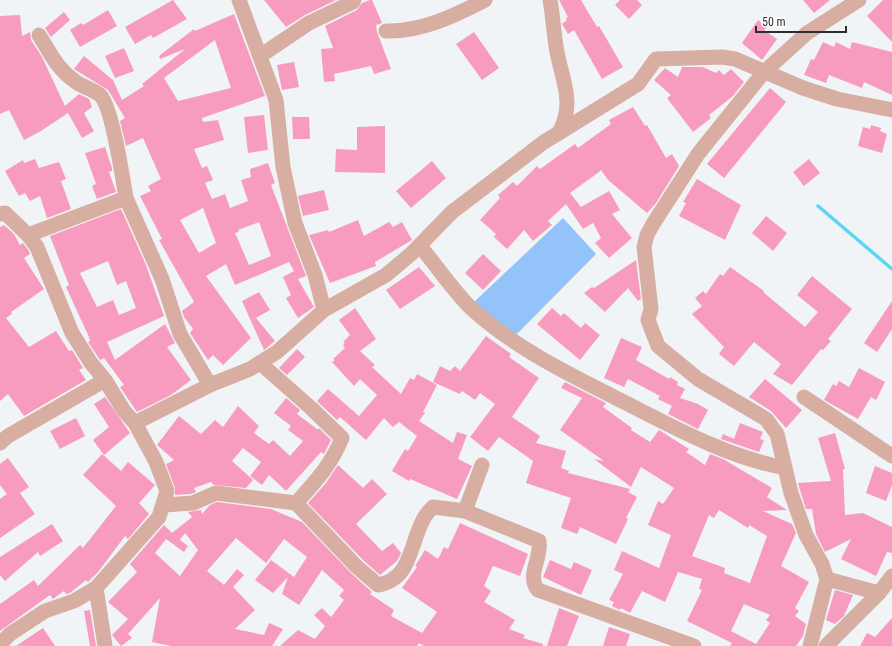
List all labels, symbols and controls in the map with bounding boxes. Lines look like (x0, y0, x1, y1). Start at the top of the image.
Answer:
scale bar (756, 8, 846, 34)
text: 50 m (762, 15, 786, 29)

